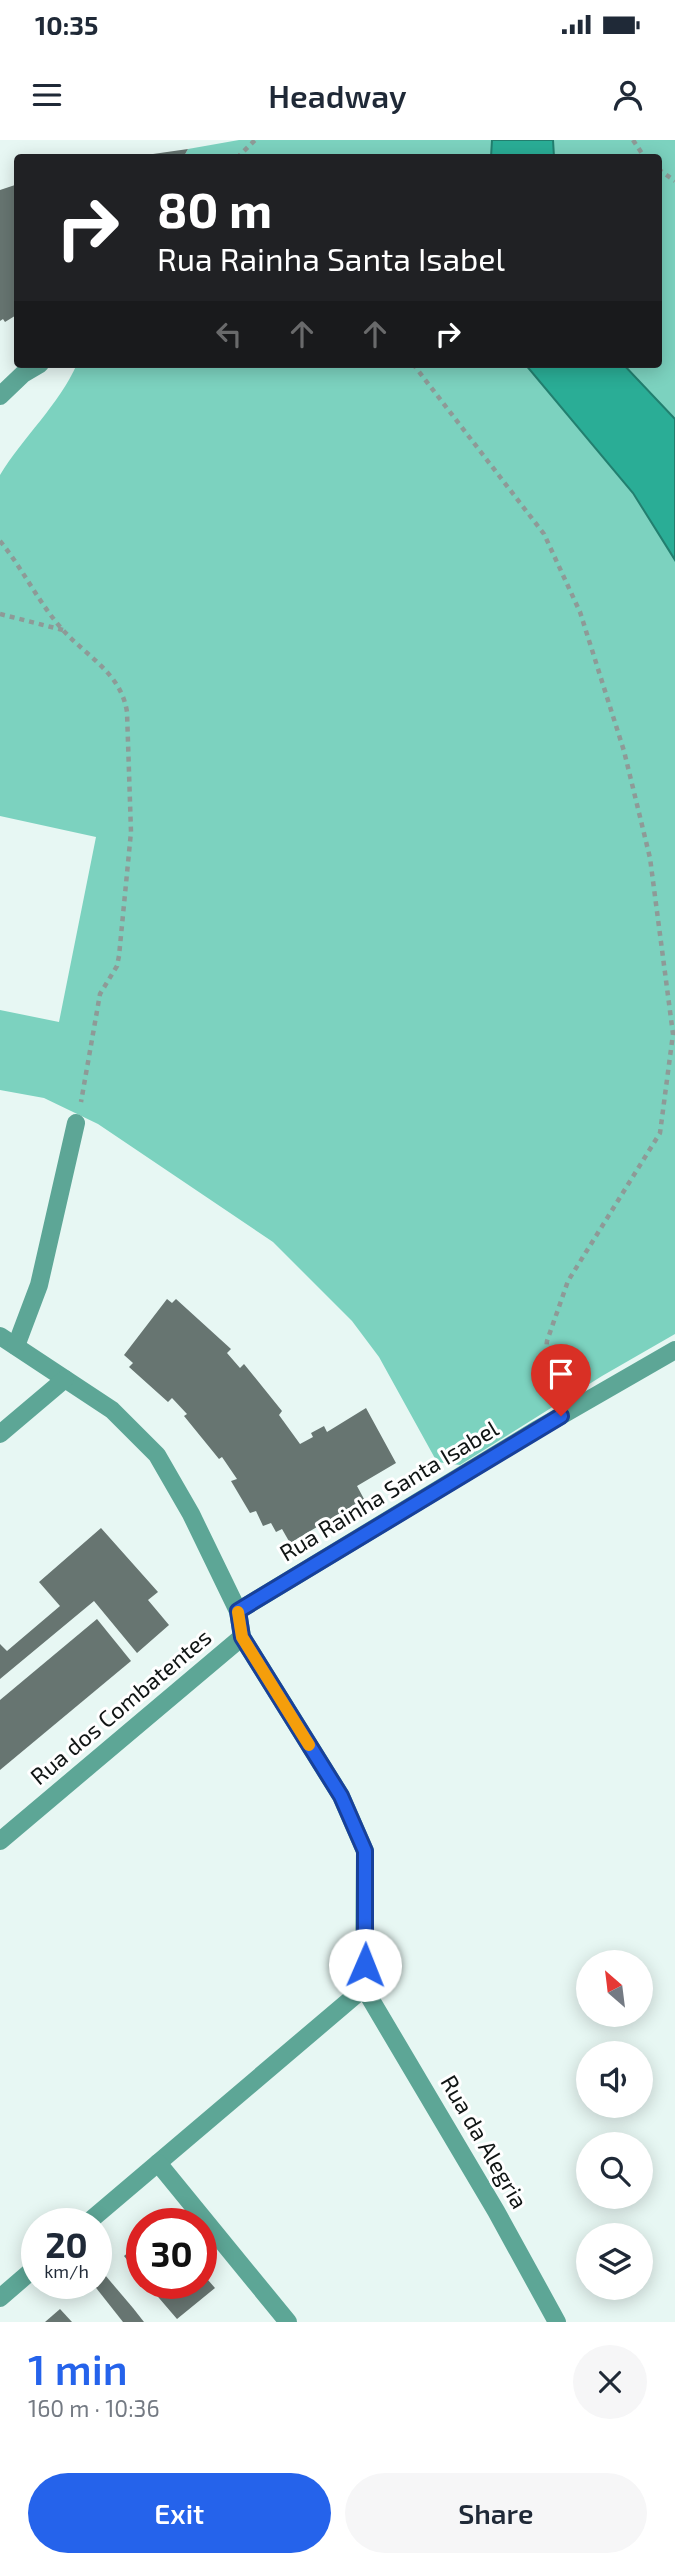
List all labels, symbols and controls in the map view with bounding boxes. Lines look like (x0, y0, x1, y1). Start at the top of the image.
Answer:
text: 10:35 (35, 9, 98, 40)
icon: menu (28, 76, 66, 114)
text: Headway (268, 76, 407, 114)
icon: person (609, 76, 647, 114)
text: 80 m (157, 179, 272, 238)
icon: right (42, 182, 133, 273)
text: Rua Rainha Santa Isabel (157, 239, 505, 277)
icon: left (210, 315, 248, 353)
icon: ahead (283, 315, 321, 353)
icon: ahead (356, 315, 394, 353)
icon: right (429, 315, 467, 353)
pin (531, 1344, 591, 1416)
icon: arrive (542, 1355, 580, 1393)
street label: Rua Rainha Santa Isabel (274, 1414, 503, 1567)
street label: Rua dos Combatentes (24, 1622, 216, 1790)
position arrow (328, 1928, 402, 2002)
north arrow (576, 1950, 653, 2026)
map controls (576, 1950, 653, 2300)
button: sound (576, 2041, 653, 2118)
street label: Rua da Alegria (435, 2070, 534, 2213)
button: search (576, 2132, 653, 2209)
speed limit sign: 30 (126, 2208, 217, 2299)
text: 20 (45, 2223, 88, 2265)
button: layers (576, 2223, 653, 2300)
text: km/h (44, 2260, 89, 2282)
text: 1 min (28, 2343, 128, 2393)
button: close (573, 2345, 647, 2419)
text: 160 m · 10:36 (28, 2394, 160, 2422)
button: Exit (28, 2473, 331, 2553)
button: Share (345, 2473, 647, 2553)

